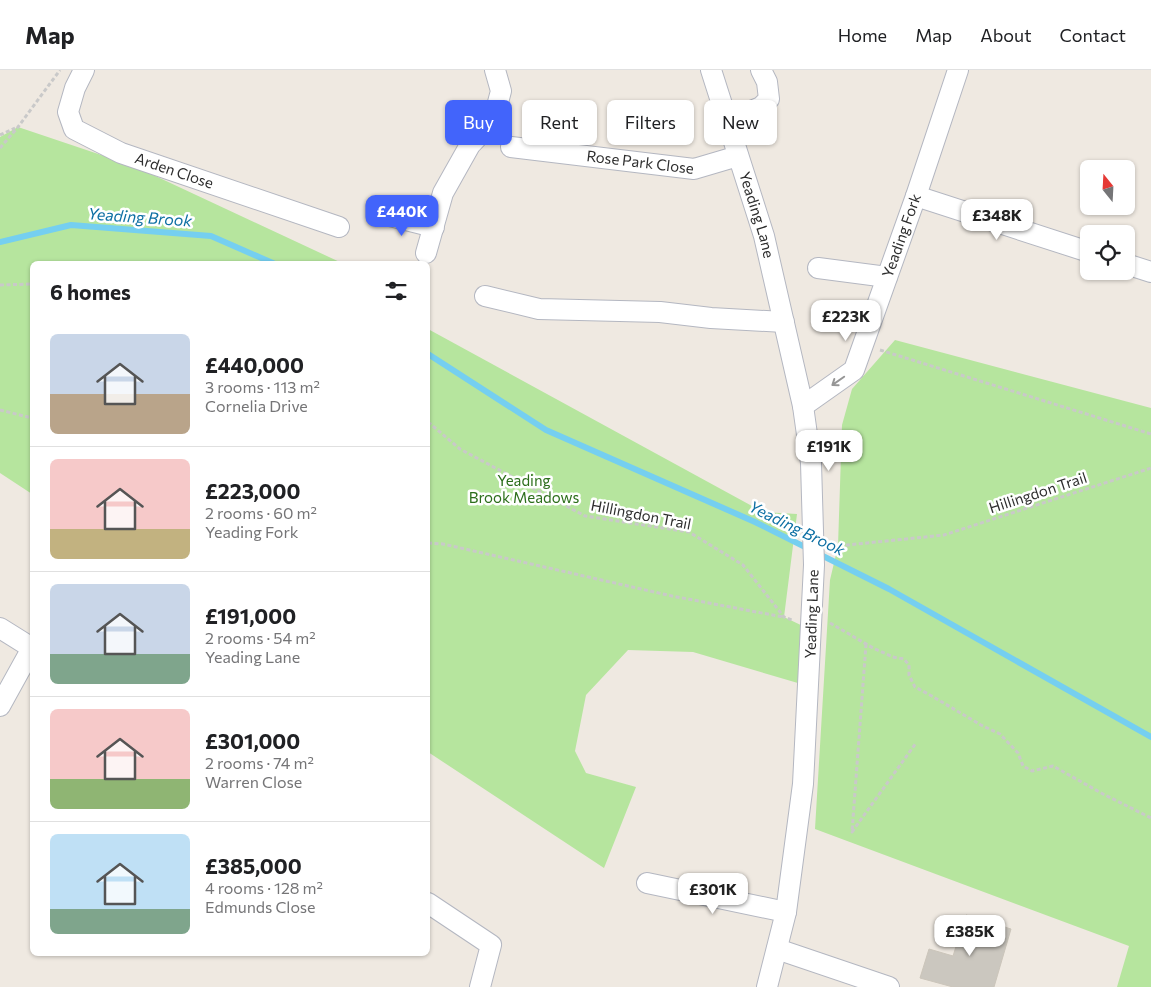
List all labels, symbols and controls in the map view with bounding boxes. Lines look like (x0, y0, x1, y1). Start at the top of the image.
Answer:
text: Map (25, 20, 75, 49)
text: Home (838, 24, 887, 46)
text: Map (915, 24, 952, 46)
text: About (980, 24, 1032, 46)
text: Contact (1060, 24, 1126, 46)
chip: Buy (445, 100, 512, 145)
chip: Rent (522, 100, 597, 145)
chip: Filters (607, 100, 694, 145)
chip: New (704, 100, 777, 145)
street label: Rose Park Close (586, 146, 695, 177)
street label: Arden Close (133, 148, 216, 192)
north arrow (1080, 160, 1135, 215)
map controls (1080, 160, 1135, 280)
street label: Yeading Lane (736, 169, 779, 260)
street label: Yeading Fork (878, 191, 924, 280)
pin: £440K (367, 194, 437, 237)
pin: £348K (962, 198, 1032, 241)
text: £440K (376, 201, 428, 220)
water label: Yeading Brook (87, 203, 193, 230)
text: £348K (972, 205, 1022, 224)
button: locate (1080, 225, 1135, 280)
icon: filters (382, 277, 410, 305)
text: 6 homes (50, 279, 131, 304)
pin: £223K (811, 300, 881, 342)
text: £223K (822, 306, 870, 325)
text: £440,000 (205, 352, 304, 377)
icon: home (90, 354, 150, 414)
one-way arrow (831, 376, 845, 386)
text: 3 rooms · 113 m² (205, 377, 320, 396)
text: Cornelia Drive (205, 396, 308, 415)
pin: £191K (794, 430, 864, 472)
text: £191K (807, 436, 851, 455)
street label: Hillingdon Trail (986, 468, 1089, 516)
park label: Yeading Brook Meadows (469, 471, 579, 506)
text: £223,000 (205, 478, 300, 503)
icon: home (90, 479, 150, 539)
street label: Hillingdon Trail (589, 495, 693, 533)
water label: Yeading Brook (746, 496, 849, 559)
text: 2 rooms · 60 m² (205, 503, 317, 522)
text: Yeading Fork (205, 522, 298, 541)
street label: Yeading Lane (800, 569, 822, 659)
text: £191,000 (205, 603, 296, 628)
icon: home (90, 604, 150, 664)
text: 2 rooms · 54 m² (205, 628, 316, 647)
text: Yeading Lane (205, 647, 300, 666)
text: £301,000 (205, 728, 300, 753)
icon: home (90, 729, 150, 789)
text: 2 rooms · 74 m² (205, 753, 314, 772)
text: Warren Close (205, 772, 302, 791)
text: £385,000 (205, 853, 302, 878)
icon: home (90, 854, 150, 914)
pin: £301K (678, 872, 748, 915)
text: 4 rooms · 128 m² (205, 878, 323, 897)
text: £301K (689, 879, 737, 898)
text: Edmunds Close (205, 897, 316, 916)
pin: £385K (935, 914, 1005, 957)
text: £385K (945, 921, 995, 940)

